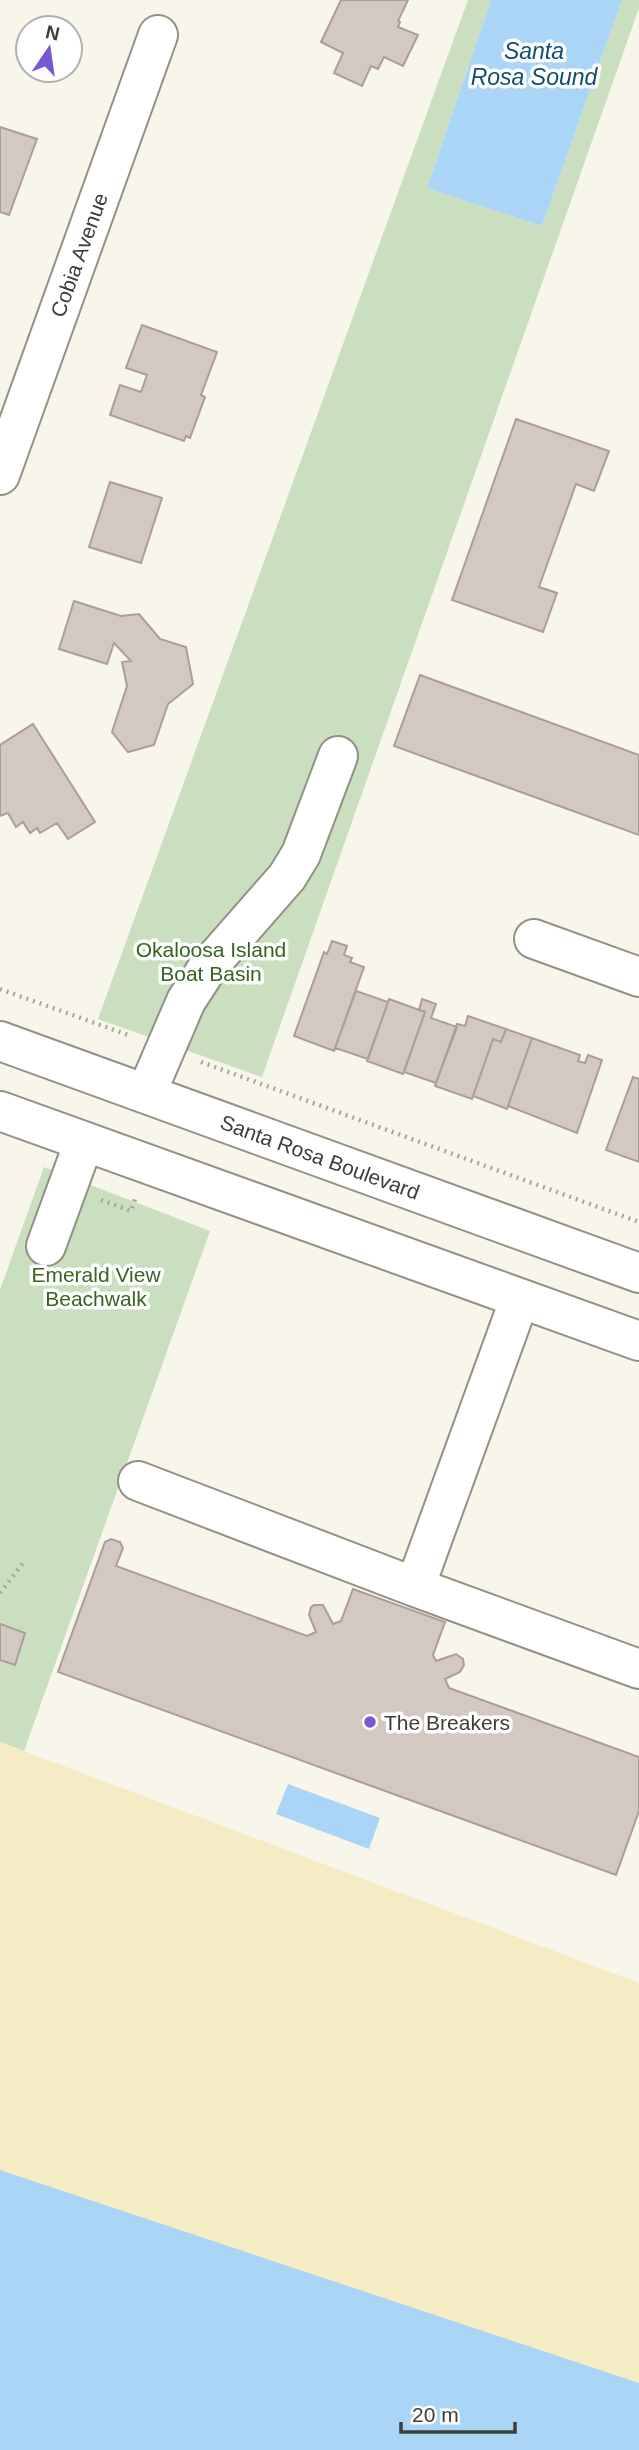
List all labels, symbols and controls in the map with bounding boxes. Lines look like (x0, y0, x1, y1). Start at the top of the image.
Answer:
north arrow (14, 14, 84, 84)
text: N (44, 21, 62, 45)
water label: Santa Rosa Sound (471, 38, 599, 90)
street label: Cobia Avenue (46, 190, 112, 320)
park label: Okaloosa Island Boat Basin (136, 938, 286, 985)
street label: Santa Rosa Boulevard (217, 1110, 423, 1204)
park label: Emerald View Beachwalk (31, 1263, 161, 1310)
place label: The Breakers (384, 1711, 510, 1734)
marker: The Breakers (362, 1714, 378, 1730)
scale bar (401, 2390, 515, 2434)
text: 20 m (412, 2403, 459, 2426)

